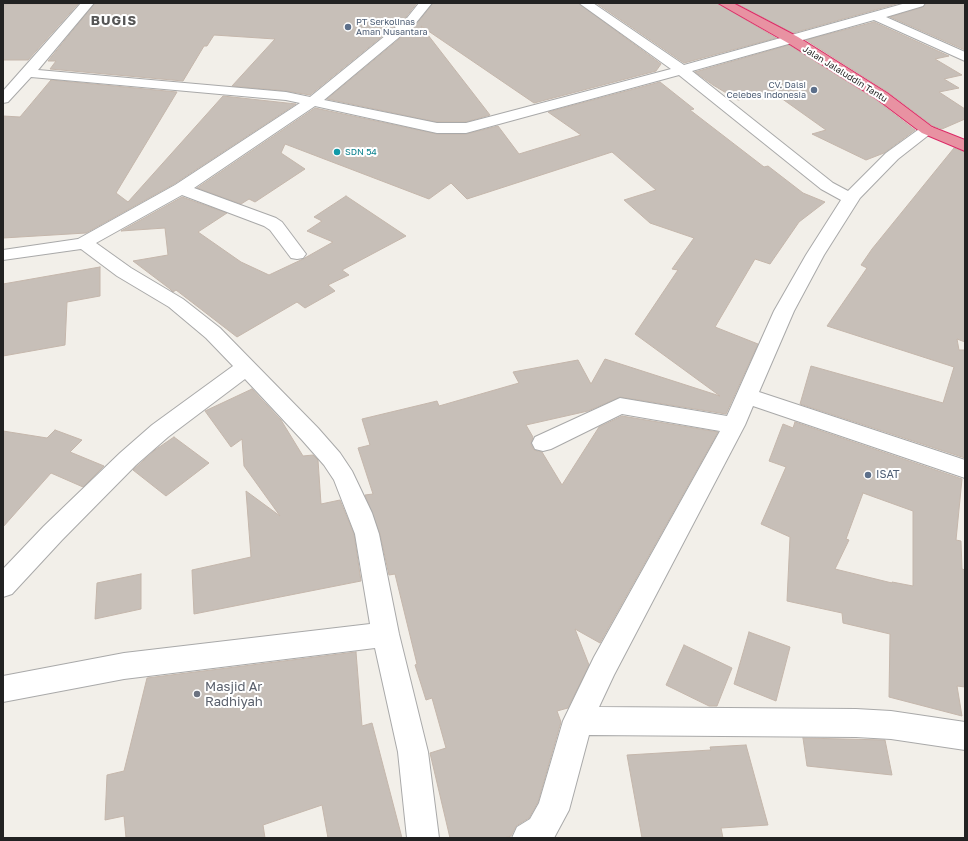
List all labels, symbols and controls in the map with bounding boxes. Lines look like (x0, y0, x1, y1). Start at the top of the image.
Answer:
district label: BUGIS (91, 13, 137, 29)
place label: PT Serkolinas Aman Nusantara (356, 17, 428, 38)
marker: PT Serkolinas Aman Nusantara (343, 22, 353, 32)
street label: Jalan Jalaluddin Tantu (801, 44, 889, 104)
place label: CV. Dalsi Celebes Indonesia (727, 80, 806, 101)
marker: CV. Dalsi Celebes Indonesia (809, 85, 819, 95)
marker: SDN 54 (332, 147, 342, 157)
place label: SDN 54 (345, 147, 377, 157)
place label: ISAT (876, 468, 900, 482)
marker: ISAT (863, 470, 873, 480)
place label: Masjid Ar Radhiyah (205, 679, 263, 710)
marker: Masjid Ar Radhiyah (192, 689, 202, 699)

